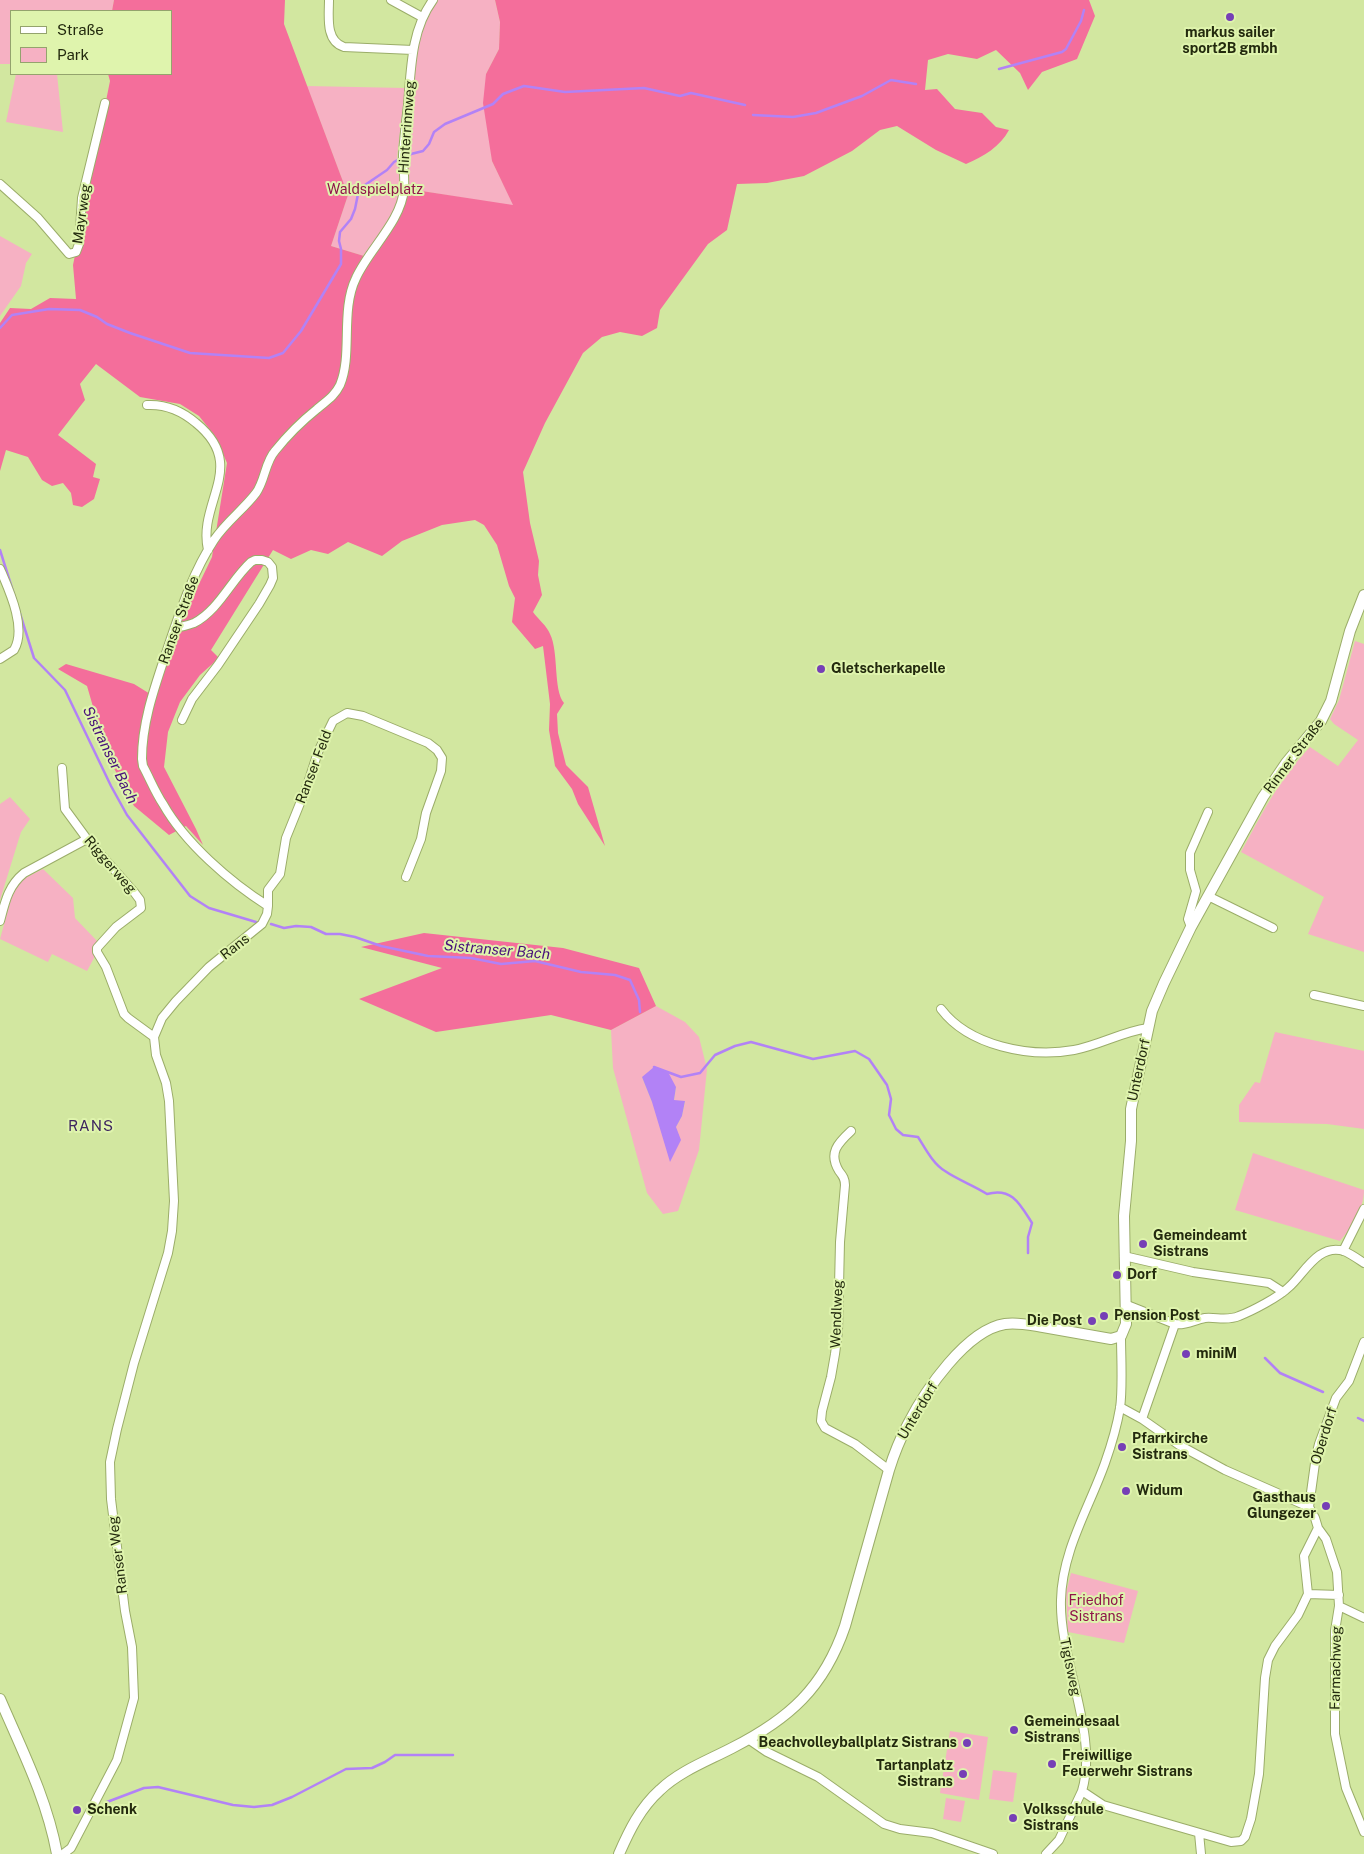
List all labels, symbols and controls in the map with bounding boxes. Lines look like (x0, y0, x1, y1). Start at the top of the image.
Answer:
legend (10, 10, 172, 75)
marker: markus sailer sport2B gmbh (1224, 11, 1236, 23)
text: Straße (57, 21, 104, 38)
place label: markus sailer sport2B gmbh (1182, 25, 1278, 58)
text: Park (57, 46, 89, 63)
street label: Hinterrinnweg (395, 80, 419, 174)
park label: Waldspielplatz (327, 182, 423, 198)
street label: Mayrweg (69, 183, 95, 245)
street label: Ranser Straße (155, 574, 203, 666)
place label: Gletscherkapelle (831, 661, 946, 677)
marker: Gletscherkapelle (815, 663, 827, 675)
water label: Sistranser Bach (79, 703, 141, 807)
street label: Rinner Straße (1260, 715, 1328, 797)
street label: Ranser Feld (292, 728, 336, 806)
street label: Riggerweg (80, 833, 140, 897)
street label: Rans (217, 930, 253, 964)
water label: Sistranser Bach (443, 936, 551, 964)
street label: Unterdorf (1124, 1037, 1154, 1103)
district label: RANS (67, 1117, 115, 1135)
place label: Gemeindeamt Sistrans (1153, 1228, 1247, 1260)
marker: Gemeindeamt Sistrans (1137, 1238, 1149, 1250)
place label: Dorf (1127, 1267, 1157, 1283)
marker: Dorf (1111, 1269, 1123, 1281)
street label: Wendlweg (827, 1279, 847, 1349)
place label: Pension Post (1114, 1308, 1200, 1324)
marker: Pension Post (1098, 1310, 1110, 1322)
place label: Die Post (1027, 1313, 1082, 1329)
marker: Die Post (1086, 1315, 1098, 1327)
place label: miniM (1196, 1346, 1237, 1362)
marker: miniM (1180, 1348, 1192, 1360)
street label: Unterdorf (894, 1379, 942, 1443)
street label: Oberdorf (1307, 1405, 1341, 1467)
place label: Pfarrkirche Sistrans (1132, 1431, 1208, 1464)
marker: Pfarrkirche Sistrans (1116, 1441, 1128, 1453)
place label: Widum (1136, 1483, 1183, 1499)
marker: Widum (1120, 1485, 1132, 1497)
place label: Gasthaus Glungezer (1247, 1490, 1316, 1522)
marker: Gasthaus Glungezer (1320, 1500, 1332, 1512)
street label: Ranser Weg (105, 1515, 131, 1595)
park label: Friedhof Sistrans (1069, 1593, 1123, 1625)
street label: Farmachweg (1327, 1626, 1345, 1710)
street label: Tiglsweg (1056, 1636, 1084, 1698)
place label: Gemeindesaal Sistrans (1024, 1714, 1120, 1746)
marker: Gemeindesaal Sistrans (1008, 1724, 1020, 1736)
place label: Beachvolleyballplatz Sistrans (759, 1735, 957, 1751)
marker: Beachvolleyballplatz Sistrans (961, 1737, 973, 1749)
place label: Freiwillige Feuerwehr Sistrans (1062, 1748, 1193, 1780)
place label: Tartanplatz Sistrans (876, 1758, 953, 1790)
marker: Freiwillige Feuerwehr Sistrans (1046, 1758, 1058, 1770)
marker: Tartanplatz Sistrans (957, 1768, 969, 1780)
place label: Schenk (87, 1802, 137, 1818)
place label: Volksschule Sistrans (1023, 1802, 1104, 1834)
marker: Schenk (71, 1804, 83, 1816)
marker: Volksschule Sistrans (1007, 1812, 1019, 1824)

